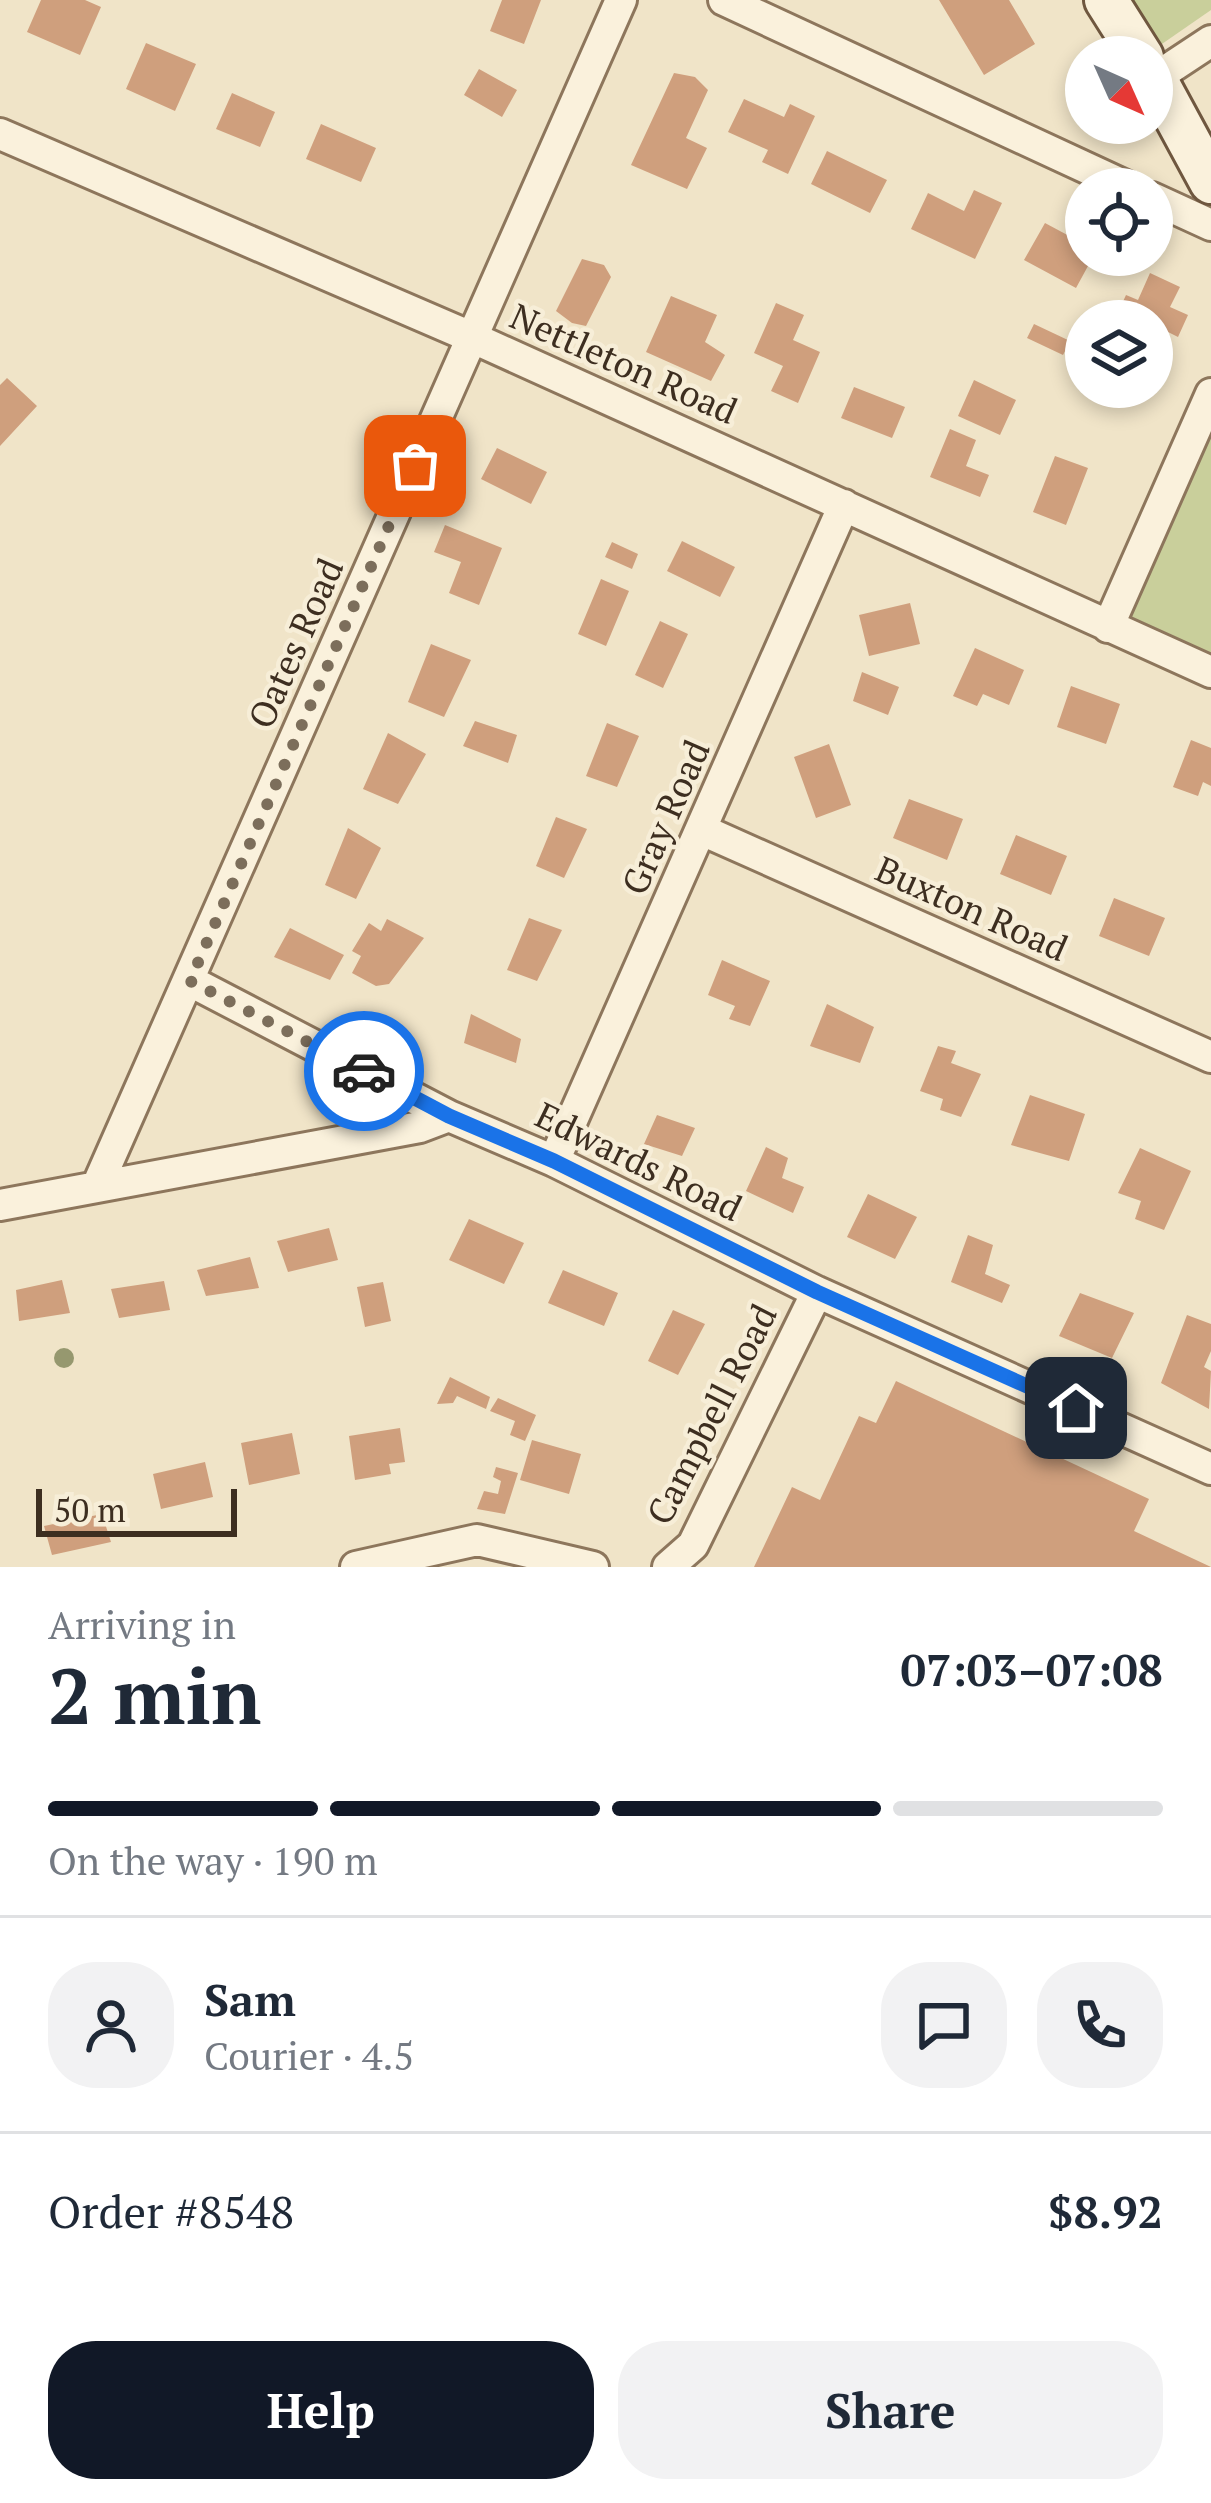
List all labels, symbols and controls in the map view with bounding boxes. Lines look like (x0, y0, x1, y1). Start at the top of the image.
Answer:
north arrow (1065, 36, 1173, 144)
map controls (1065, 36, 1173, 408)
button: locate (1065, 168, 1173, 276)
street label: Nettleton Road (503, 292, 745, 434)
button: layers (1065, 300, 1173, 408)
pin (364, 415, 466, 517)
icon: bag (382, 433, 448, 499)
street label: Oates Road (237, 551, 353, 735)
street label: Gray Road (610, 733, 720, 901)
street label: Buxton Road (869, 845, 1075, 971)
courier (304, 1011, 424, 1131)
icon: car (331, 1038, 397, 1104)
street label: Edwards Road (528, 1091, 750, 1231)
street label: Campbell Road (635, 1296, 787, 1532)
pin (1025, 1357, 1127, 1459)
icon: home (1043, 1375, 1109, 1441)
scale bar (36, 1483, 237, 1536)
text: 50 m (54, 1488, 126, 1531)
text: Arriving in (48, 1598, 236, 1650)
text: 07:03–07:08 (901, 1639, 1163, 1699)
text: 2 min (48, 1643, 261, 1746)
text: On the way · 190 m (48, 1834, 378, 1886)
button: person (48, 1962, 174, 2088)
button: chat (881, 1962, 1007, 2088)
button: phone (1037, 1962, 1163, 2088)
text: Sam (204, 1969, 296, 2029)
text: Courier · 4.5 (204, 2029, 414, 2081)
text: Order #8548 (48, 2181, 294, 2241)
text: $8.92 (1048, 2181, 1163, 2241)
button: Help (48, 2341, 594, 2479)
button: Share (618, 2341, 1163, 2479)

